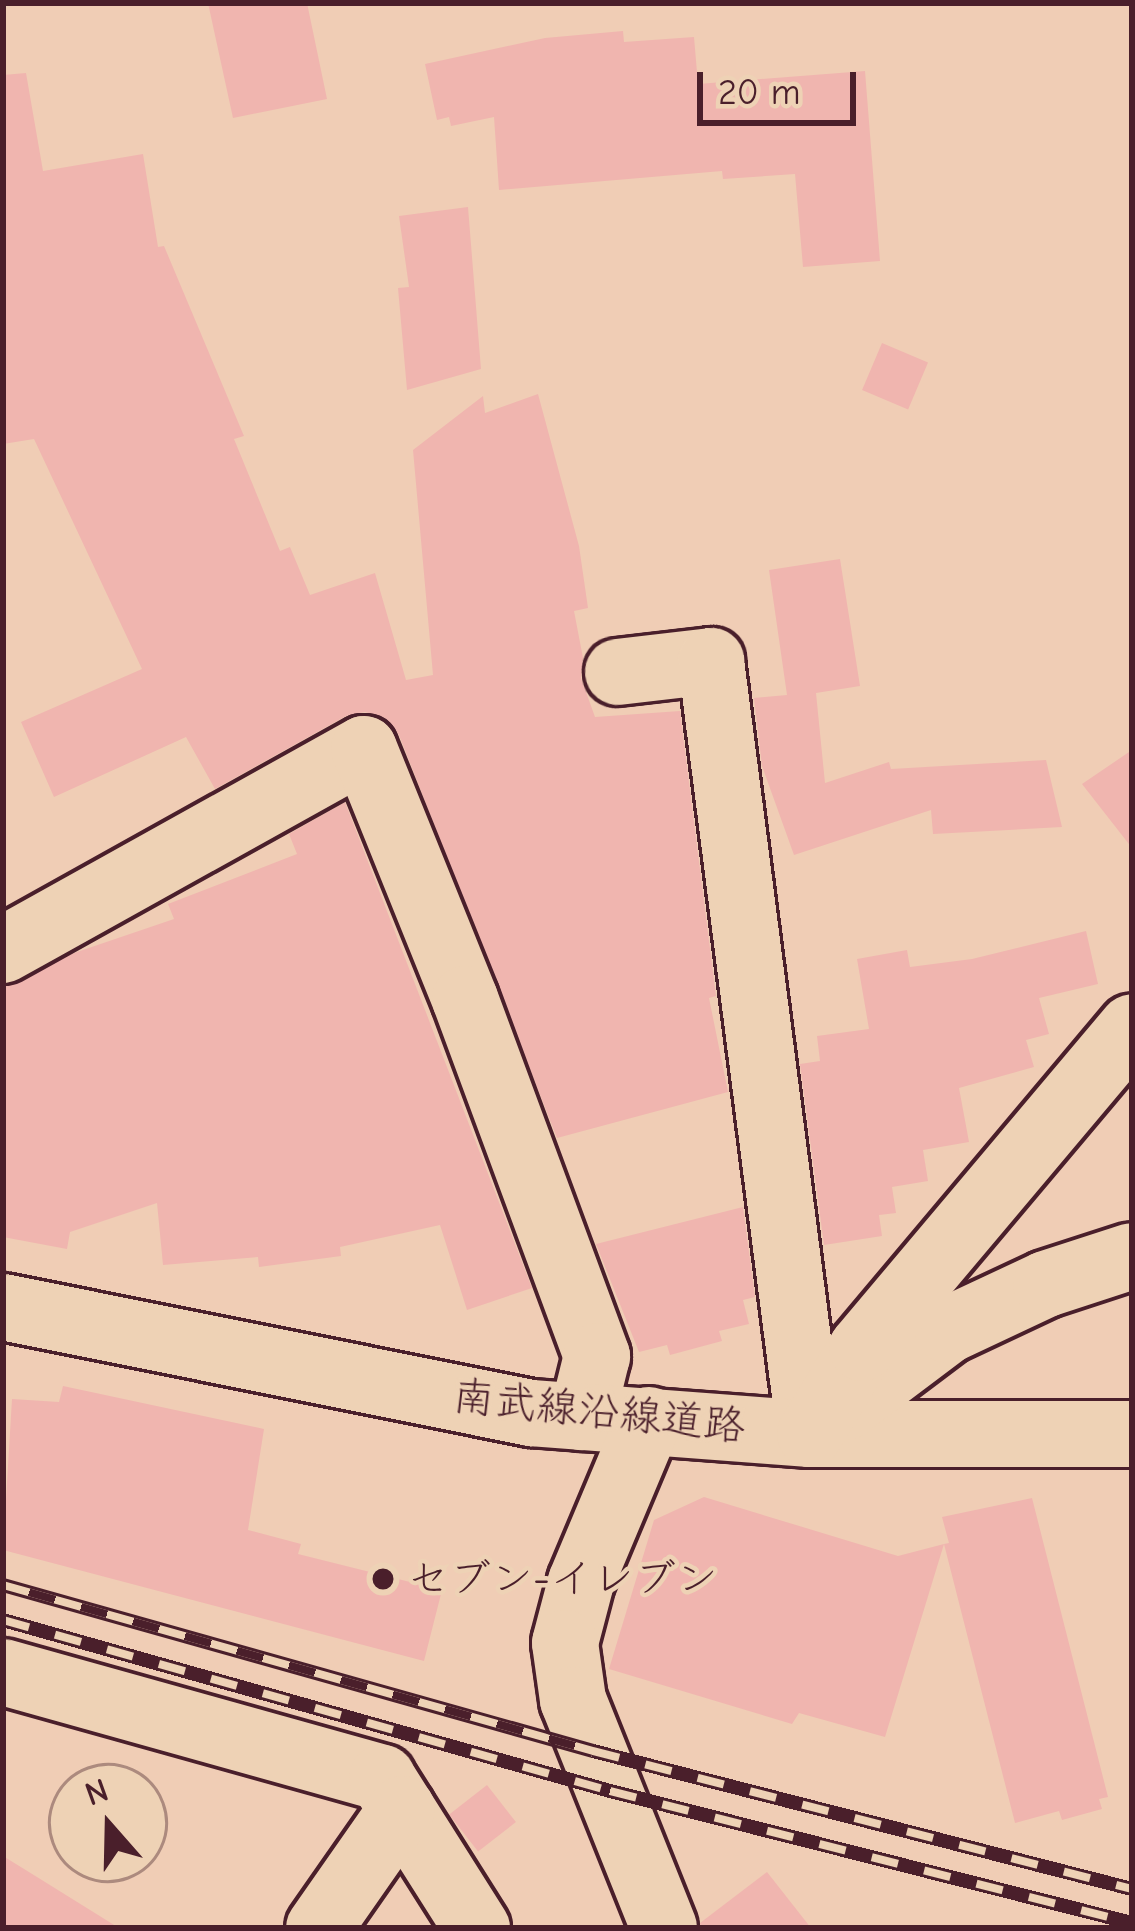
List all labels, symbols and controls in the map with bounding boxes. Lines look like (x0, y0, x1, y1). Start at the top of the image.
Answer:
scale bar (703, 48, 862, 122)
text: 20 m (718, 72, 801, 113)
street label: 南武線沿線道路 (450, 1372, 748, 1452)
place label: セブン-イレブン (407, 1554, 718, 1604)
marker: セブン-イレブン (370, 1566, 396, 1592)
north arrow (48, 1763, 168, 1883)
text: N (80, 1770, 113, 1814)

